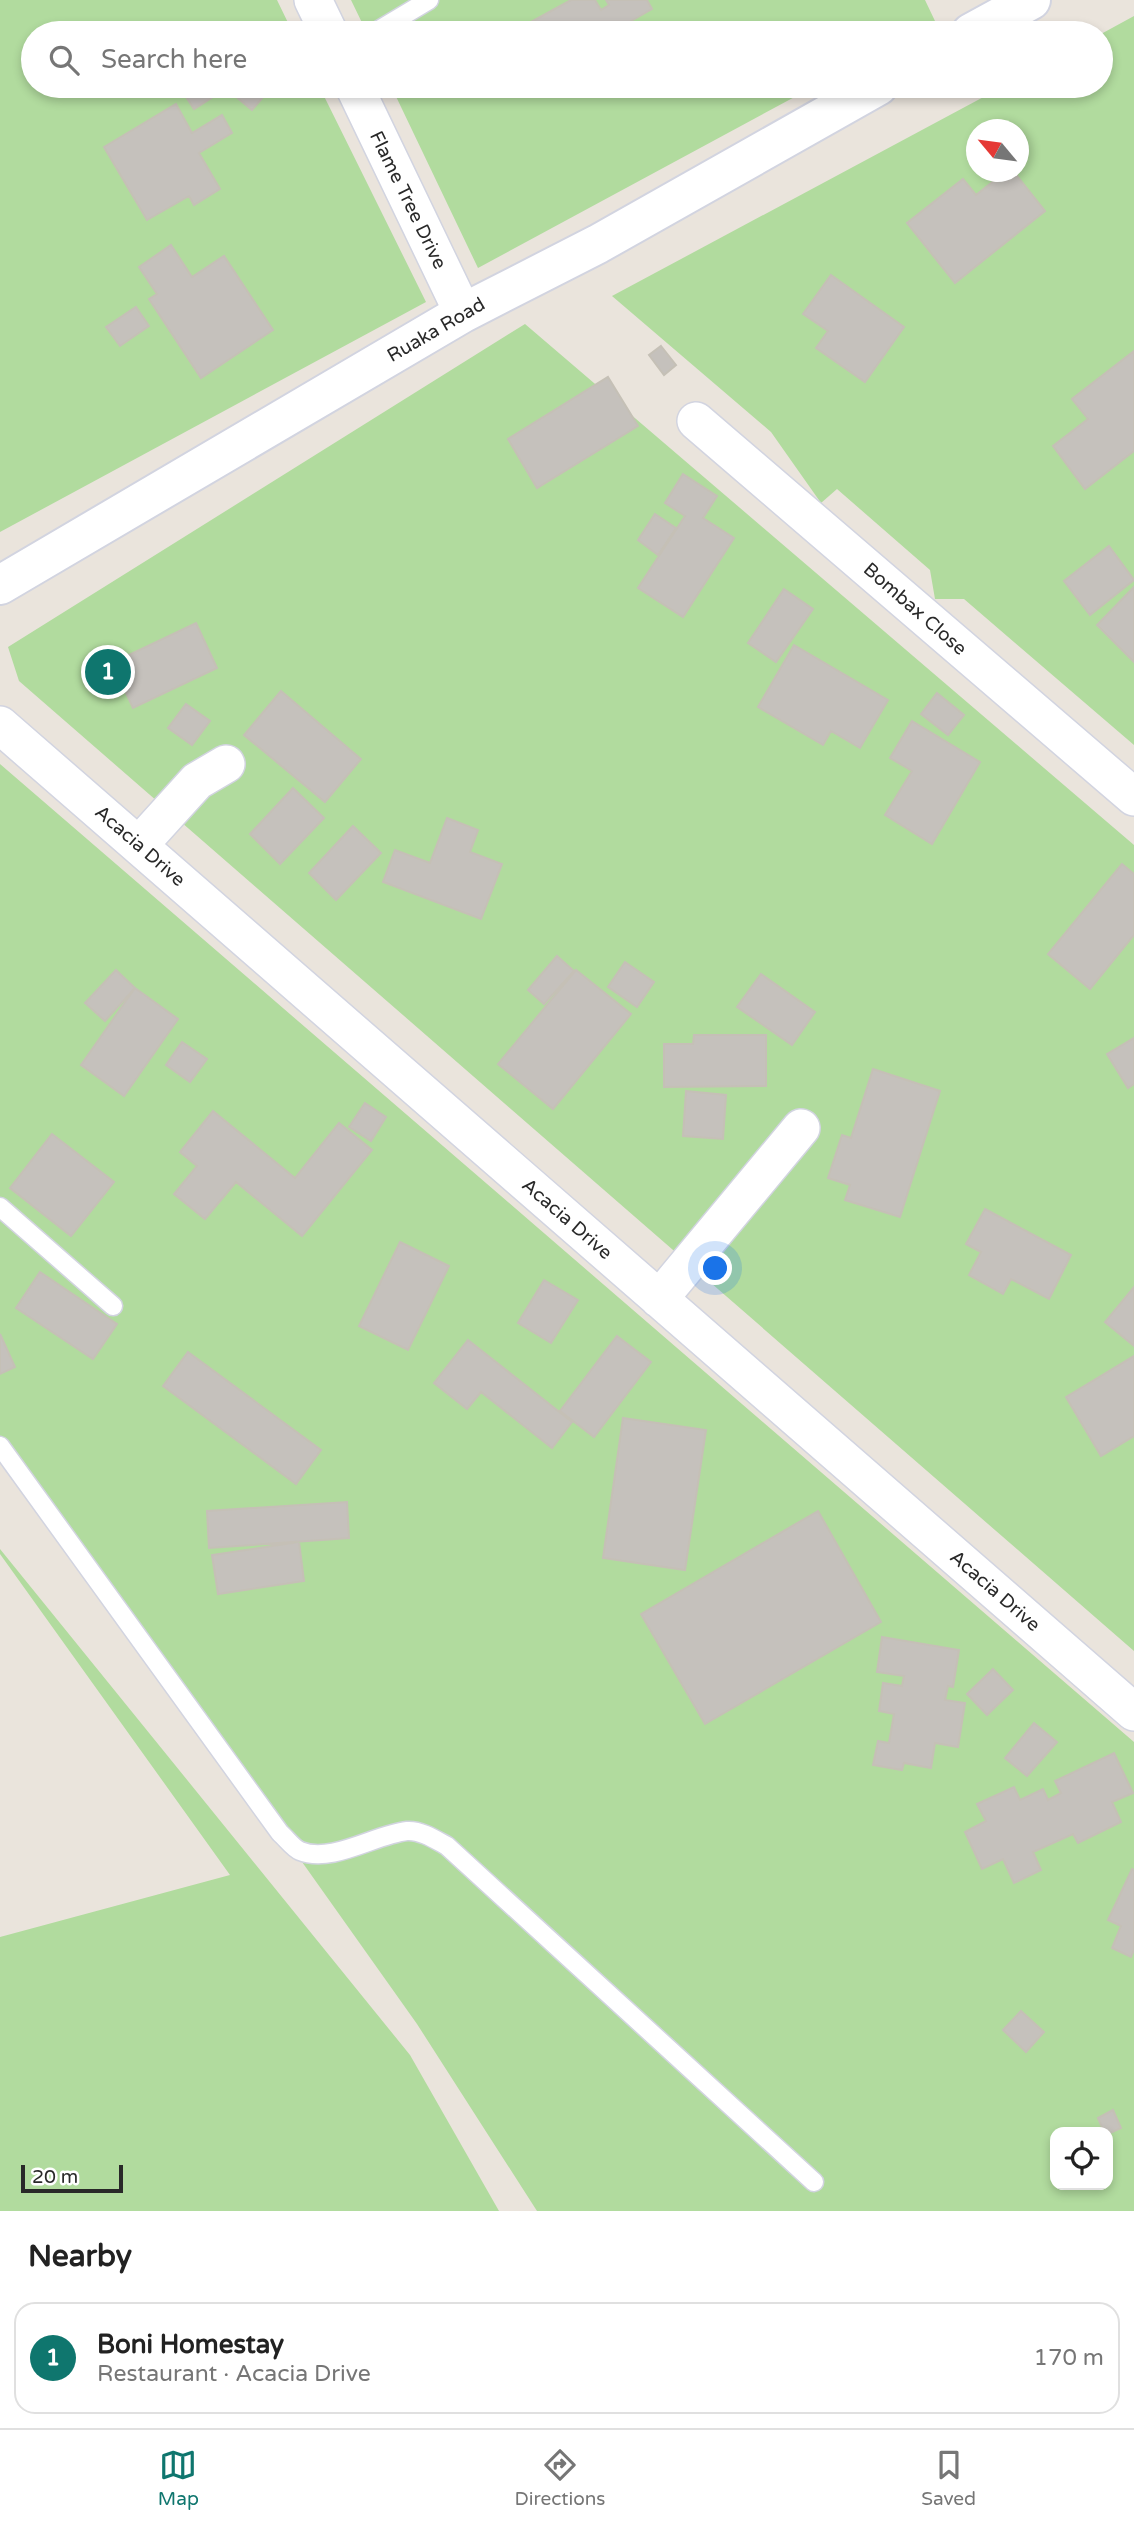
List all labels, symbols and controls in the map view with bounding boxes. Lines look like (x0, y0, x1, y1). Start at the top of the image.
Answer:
search box (21, 21, 1113, 98)
icon: search (45, 41, 83, 79)
text: Search here (101, 44, 247, 75)
north arrow (966, 119, 1029, 182)
street label: Flame Tree Drive (365, 127, 451, 273)
street label: Ruaka Road (383, 293, 489, 367)
street label: Bombax Close (859, 558, 971, 660)
pin: 1 (85, 646, 131, 698)
street label: Acacia Drive (91, 801, 189, 891)
street label: Acacia Drive (518, 1174, 616, 1264)
your location (698, 1251, 732, 1285)
street label: Acacia Drive (946, 1546, 1044, 1636)
map controls (1050, 2127, 1113, 2190)
button: locate (1050, 2127, 1113, 2190)
scale bar (21, 2162, 122, 2194)
text: 20 m (32, 2166, 78, 2188)
text: Nearby (28, 2238, 132, 2275)
text: Boni Homestay (97, 2329, 284, 2360)
text: 1 (46, 2344, 60, 2372)
text: 170 m (1034, 2344, 1104, 2372)
text: Restaurant · Acacia Drive (97, 2360, 371, 2388)
tab: Map (158, 2446, 199, 2510)
tab: Directions (515, 2446, 606, 2510)
tab: Saved (921, 2446, 976, 2510)

